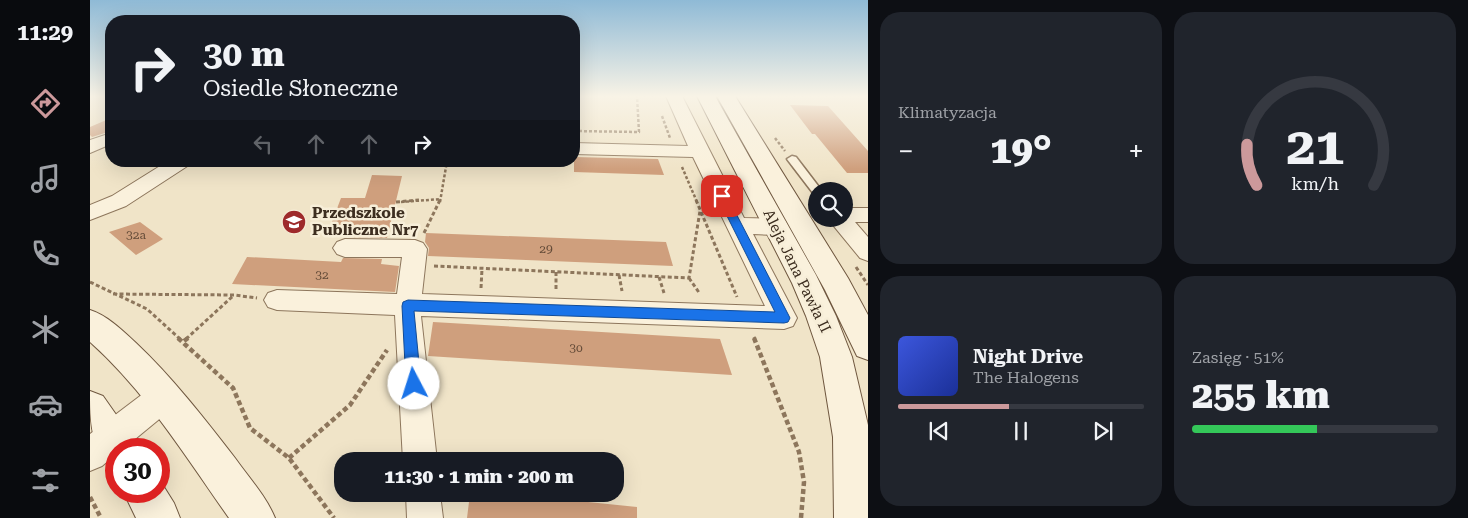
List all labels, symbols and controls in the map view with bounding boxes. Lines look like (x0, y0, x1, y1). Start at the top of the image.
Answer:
text: 11:29 (17, 20, 73, 45)
text: 30 m (203, 34, 285, 75)
icon: right (120, 35, 185, 100)
text: Osiedle Słoneczne (203, 76, 398, 101)
icon: directions (28, 86, 63, 121)
text: Klimatyzacja (898, 103, 997, 122)
text: 21 (1286, 116, 1344, 177)
text: 19° (990, 128, 1052, 172)
icon: left (249, 130, 277, 158)
icon: ahead (302, 130, 330, 158)
icon: ahead (355, 130, 383, 158)
icon: right (408, 130, 436, 158)
text: − (898, 135, 914, 168)
text: + (1128, 135, 1144, 168)
icon: music (28, 161, 63, 196)
text: km/h (1291, 173, 1339, 194)
pin (701, 175, 743, 217)
icon: arrive (708, 182, 736, 210)
map controls (808, 182, 853, 227)
button: search (808, 182, 853, 227)
place label: Przedszkole Publiczne Nr7 (312, 204, 419, 239)
street label: Aleja Jana Pawła II (759, 206, 835, 336)
school or university icon: Przedszkole Publiczne Nr7 (281, 209, 307, 235)
house number: 32a (126, 228, 146, 242)
icon: phone (28, 236, 63, 271)
house number: 29 (539, 242, 553, 256)
house number: 32 (315, 268, 329, 282)
icon: climate (28, 312, 63, 347)
house number: 30 (569, 341, 583, 355)
text: Night Drive (973, 345, 1083, 368)
text: Zasięg · 51% (1192, 348, 1284, 367)
position arrow (387, 357, 439, 409)
text: The Halogens (973, 368, 1079, 387)
text: 255 km (1192, 373, 1330, 417)
icon: car (28, 387, 63, 422)
icon: previous (925, 417, 953, 445)
icon: pause (1007, 417, 1035, 445)
icon: next (1089, 417, 1117, 445)
speed limit sign: 30 (105, 438, 170, 503)
icon: filters (28, 463, 63, 498)
text: 11:30 · 1 min · 200 m (384, 465, 574, 488)

